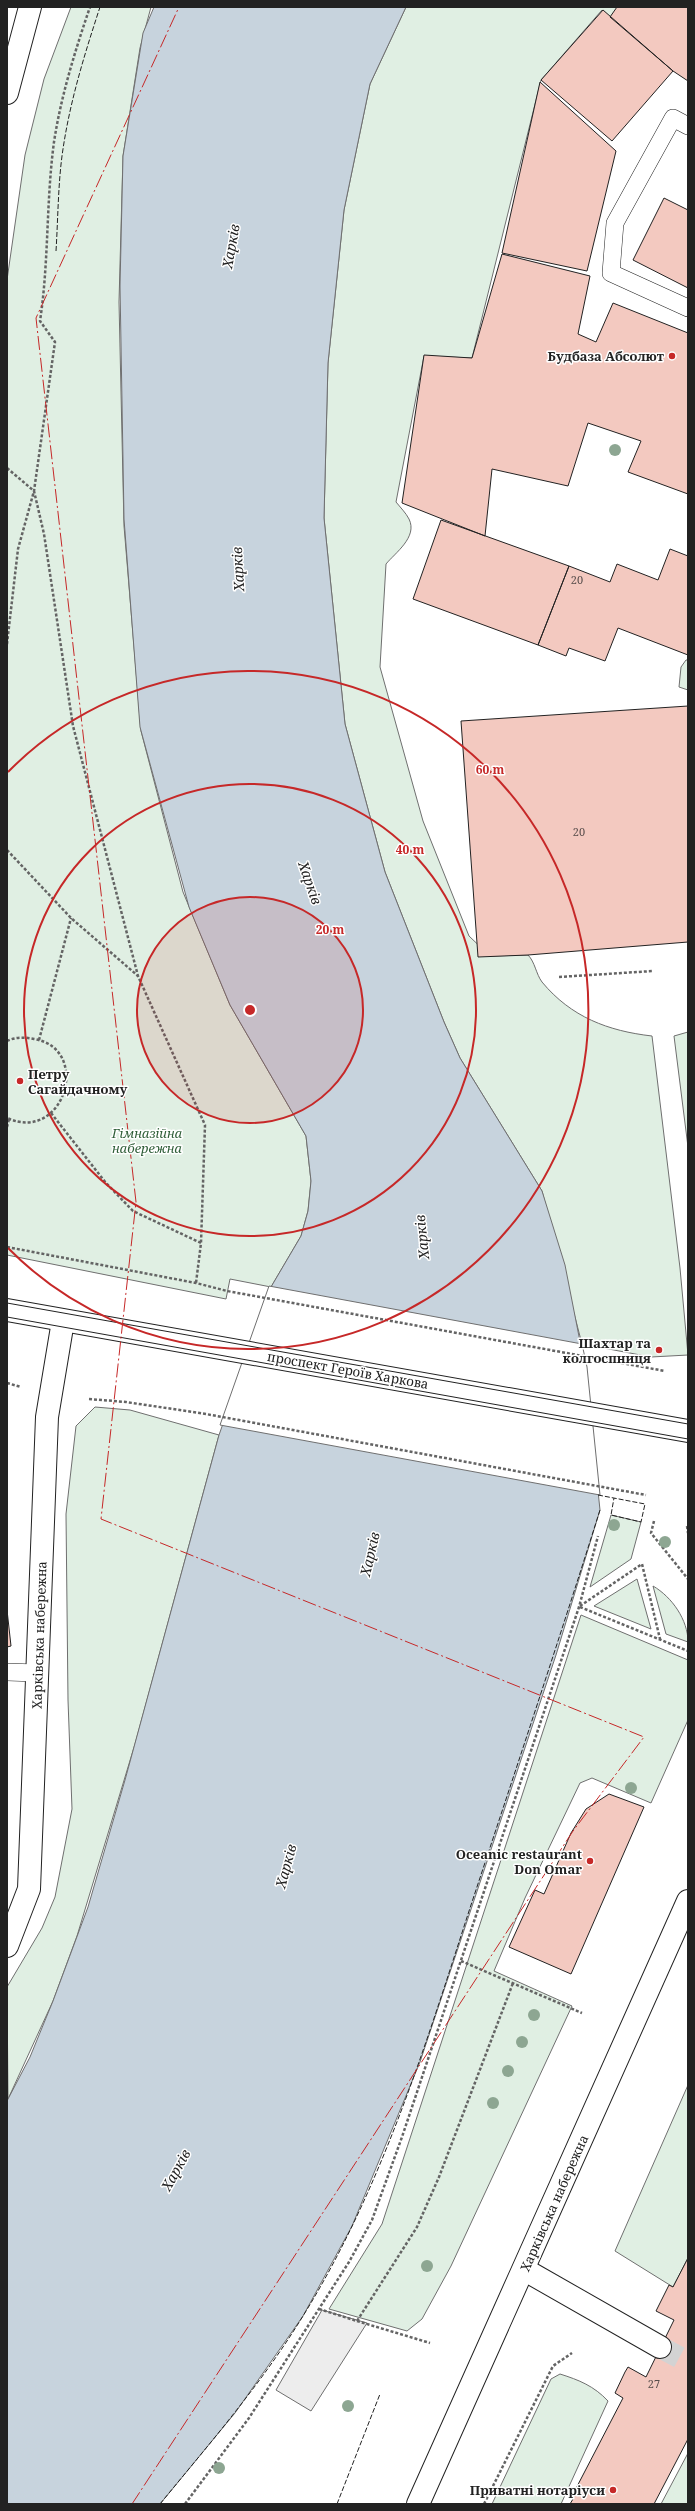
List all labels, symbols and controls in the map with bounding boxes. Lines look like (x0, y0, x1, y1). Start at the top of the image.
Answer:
water label: Харків (217, 222, 244, 271)
place label: Будбаза Абсолют (548, 347, 665, 365)
marker: Будбаза Абсолют (667, 351, 677, 361)
water label: Харків (227, 546, 248, 593)
house number: 20 (571, 572, 583, 587)
text: 60 m (476, 761, 504, 778)
house number: 20 (573, 824, 585, 839)
text: 40 m (396, 841, 424, 858)
water label: Харків (294, 858, 327, 907)
text: 20 m (316, 921, 344, 938)
centre of rings (243, 1003, 257, 1017)
place label: Петру Сагайдачному (28, 1065, 127, 1098)
marker: Петру Сагайдачному (15, 1076, 25, 1086)
park label: Гімназійна набережна (111, 1124, 183, 1157)
water label: Харків (410, 1214, 433, 1261)
place label: Шахтар та колгоспниця (563, 1334, 651, 1367)
marker: Шахтар та колгоспниця (654, 1345, 664, 1355)
street label: проспект Героїв Харкова (266, 1347, 430, 1393)
water label: Харків (355, 1530, 384, 1579)
street label: Харківська набережна (27, 1561, 51, 1709)
water label: Харків (270, 1842, 300, 1891)
place label: Oceanic restaurant Don Omar (456, 1845, 582, 1878)
marker: Oceanic restaurant Don Omar (585, 1856, 595, 1866)
street label: Харківська набережна (516, 2132, 592, 2274)
water label: Харків (156, 2146, 195, 2195)
house number: 27 (648, 2376, 660, 2391)
place label: Приватні нотаріуси (470, 2481, 605, 2499)
marker: Приватні нотаріуси (608, 2485, 618, 2495)

